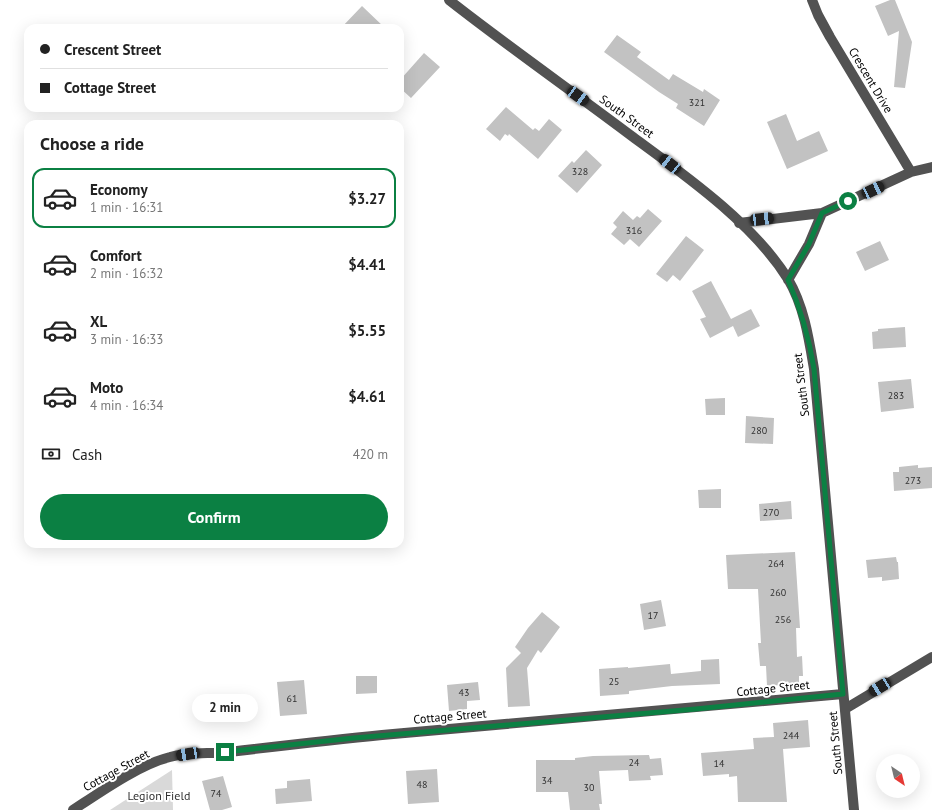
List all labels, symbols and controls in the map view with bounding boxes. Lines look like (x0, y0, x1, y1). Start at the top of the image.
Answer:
text: Crescent Street (64, 40, 161, 59)
street label: Crescent Drive (846, 44, 896, 116)
text: Cottage Street (64, 78, 156, 97)
car (565, 84, 591, 108)
street label: South Street (597, 91, 657, 141)
house number: 321 (689, 96, 705, 109)
text: Choose a ride (40, 132, 144, 155)
car (657, 152, 683, 176)
house number: 328 (572, 165, 588, 178)
car (860, 179, 886, 201)
icon: car (42, 180, 78, 216)
text: Economy (90, 180, 148, 199)
text: $3.27 (348, 189, 386, 208)
route start (839, 192, 857, 210)
text: 1 min · 16:31 (90, 199, 163, 216)
car (749, 212, 775, 226)
house number: 316 (626, 224, 642, 237)
icon: car (42, 246, 78, 282)
text: Comfort (90, 246, 142, 265)
text: $4.41 (348, 255, 386, 274)
text: 2 min · 16:32 (90, 265, 163, 282)
icon: car (42, 312, 78, 348)
text: XL (90, 312, 107, 331)
text: $5.55 (348, 321, 386, 340)
text: 3 min · 16:33 (90, 331, 163, 348)
street label: South Street (790, 352, 812, 418)
icon: car (42, 378, 78, 414)
text: Moto (90, 378, 123, 397)
text: $4.61 (348, 387, 386, 406)
house number: 283 (888, 389, 904, 402)
text: 4 min · 16:34 (90, 397, 163, 414)
house number: 280 (751, 424, 768, 437)
icon: cash (40, 443, 62, 465)
text: Cash (72, 445, 102, 464)
text: 420 m (353, 446, 388, 463)
house number: 273 (905, 474, 921, 487)
button: Confirm (40, 494, 388, 540)
house number: 270 (763, 506, 780, 519)
house number: 264 (768, 557, 785, 570)
house number: 260 (770, 586, 787, 599)
house number: 17 (648, 609, 658, 622)
house number: 256 (775, 613, 791, 626)
house number: 25 (609, 675, 619, 688)
car (867, 676, 893, 698)
street label: Cottage Street (736, 677, 810, 699)
house number: 43 (459, 686, 469, 699)
house number: 61 (287, 692, 297, 705)
callout: 2 min (192, 694, 258, 722)
text: 2 min (209, 699, 241, 716)
street label: Cottage Street (413, 705, 487, 727)
street label: South Street (825, 711, 845, 775)
house number: 244 (783, 729, 800, 742)
route end (216, 743, 234, 761)
street label: Cottage Street (80, 746, 152, 794)
car (175, 746, 201, 762)
north arrow (876, 754, 920, 798)
map controls (876, 754, 920, 798)
house number: 24 (629, 756, 640, 769)
house number: 14 (714, 757, 725, 770)
house number: 34 (542, 774, 553, 787)
house number: 48 (417, 778, 427, 791)
house number: 30 (584, 781, 595, 794)
house number: 74 (211, 787, 222, 800)
park label: Legion Field (128, 788, 190, 803)

